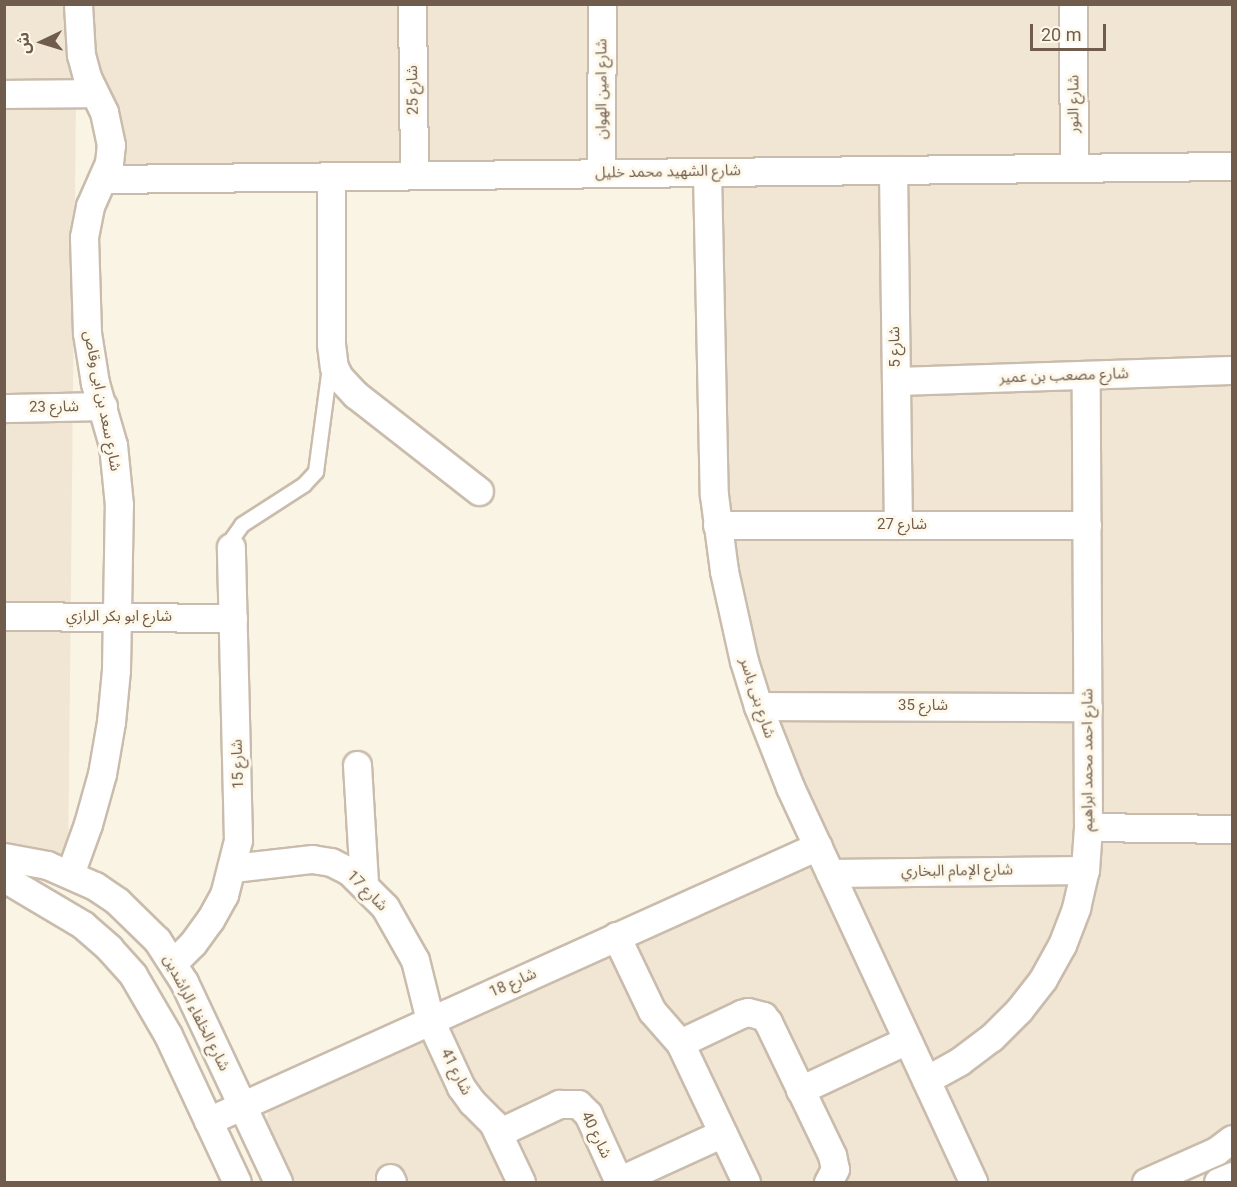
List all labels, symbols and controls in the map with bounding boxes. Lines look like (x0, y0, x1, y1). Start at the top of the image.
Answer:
north arrow (12, 12, 72, 72)
scale bar (1033, 12, 1110, 50)
text: 20 m (1041, 24, 1081, 45)
text: ش (13, 32, 34, 55)
street label: شارع امين الهوان (593, 39, 611, 139)
street label: شارع 25 (404, 65, 422, 115)
street label: شارع النور (1065, 75, 1083, 133)
street label: شارع الشهيد محمد خليل (595, 162, 741, 182)
street label: شارع 5 (886, 326, 904, 368)
street label: شارع سعد بن ابى وقاص (80, 329, 124, 473)
street label: شارع مصعب بن عمير (999, 365, 1129, 387)
street label: شارع 23 (29, 398, 79, 416)
street label: شارع 27 (877, 516, 927, 534)
street label: شارع ابو بكر الرازي (66, 608, 172, 626)
street label: شارع بنى ياسر (736, 656, 778, 740)
street label: شارع احمد محمد ابراهيم (1079, 689, 1097, 831)
street label: شارع 35 (898, 697, 948, 715)
street label: شارع 15 (228, 739, 248, 789)
street label: شارع الإمام البخاري (901, 861, 1013, 881)
street label: شارع 17 (343, 867, 391, 915)
street label: شارع الخلفاء الراشدين (159, 952, 233, 1074)
street label: شارع 18 (487, 965, 539, 1001)
street label: شارع 41 (437, 1046, 475, 1098)
street label: شارع 40 (577, 1109, 615, 1161)

